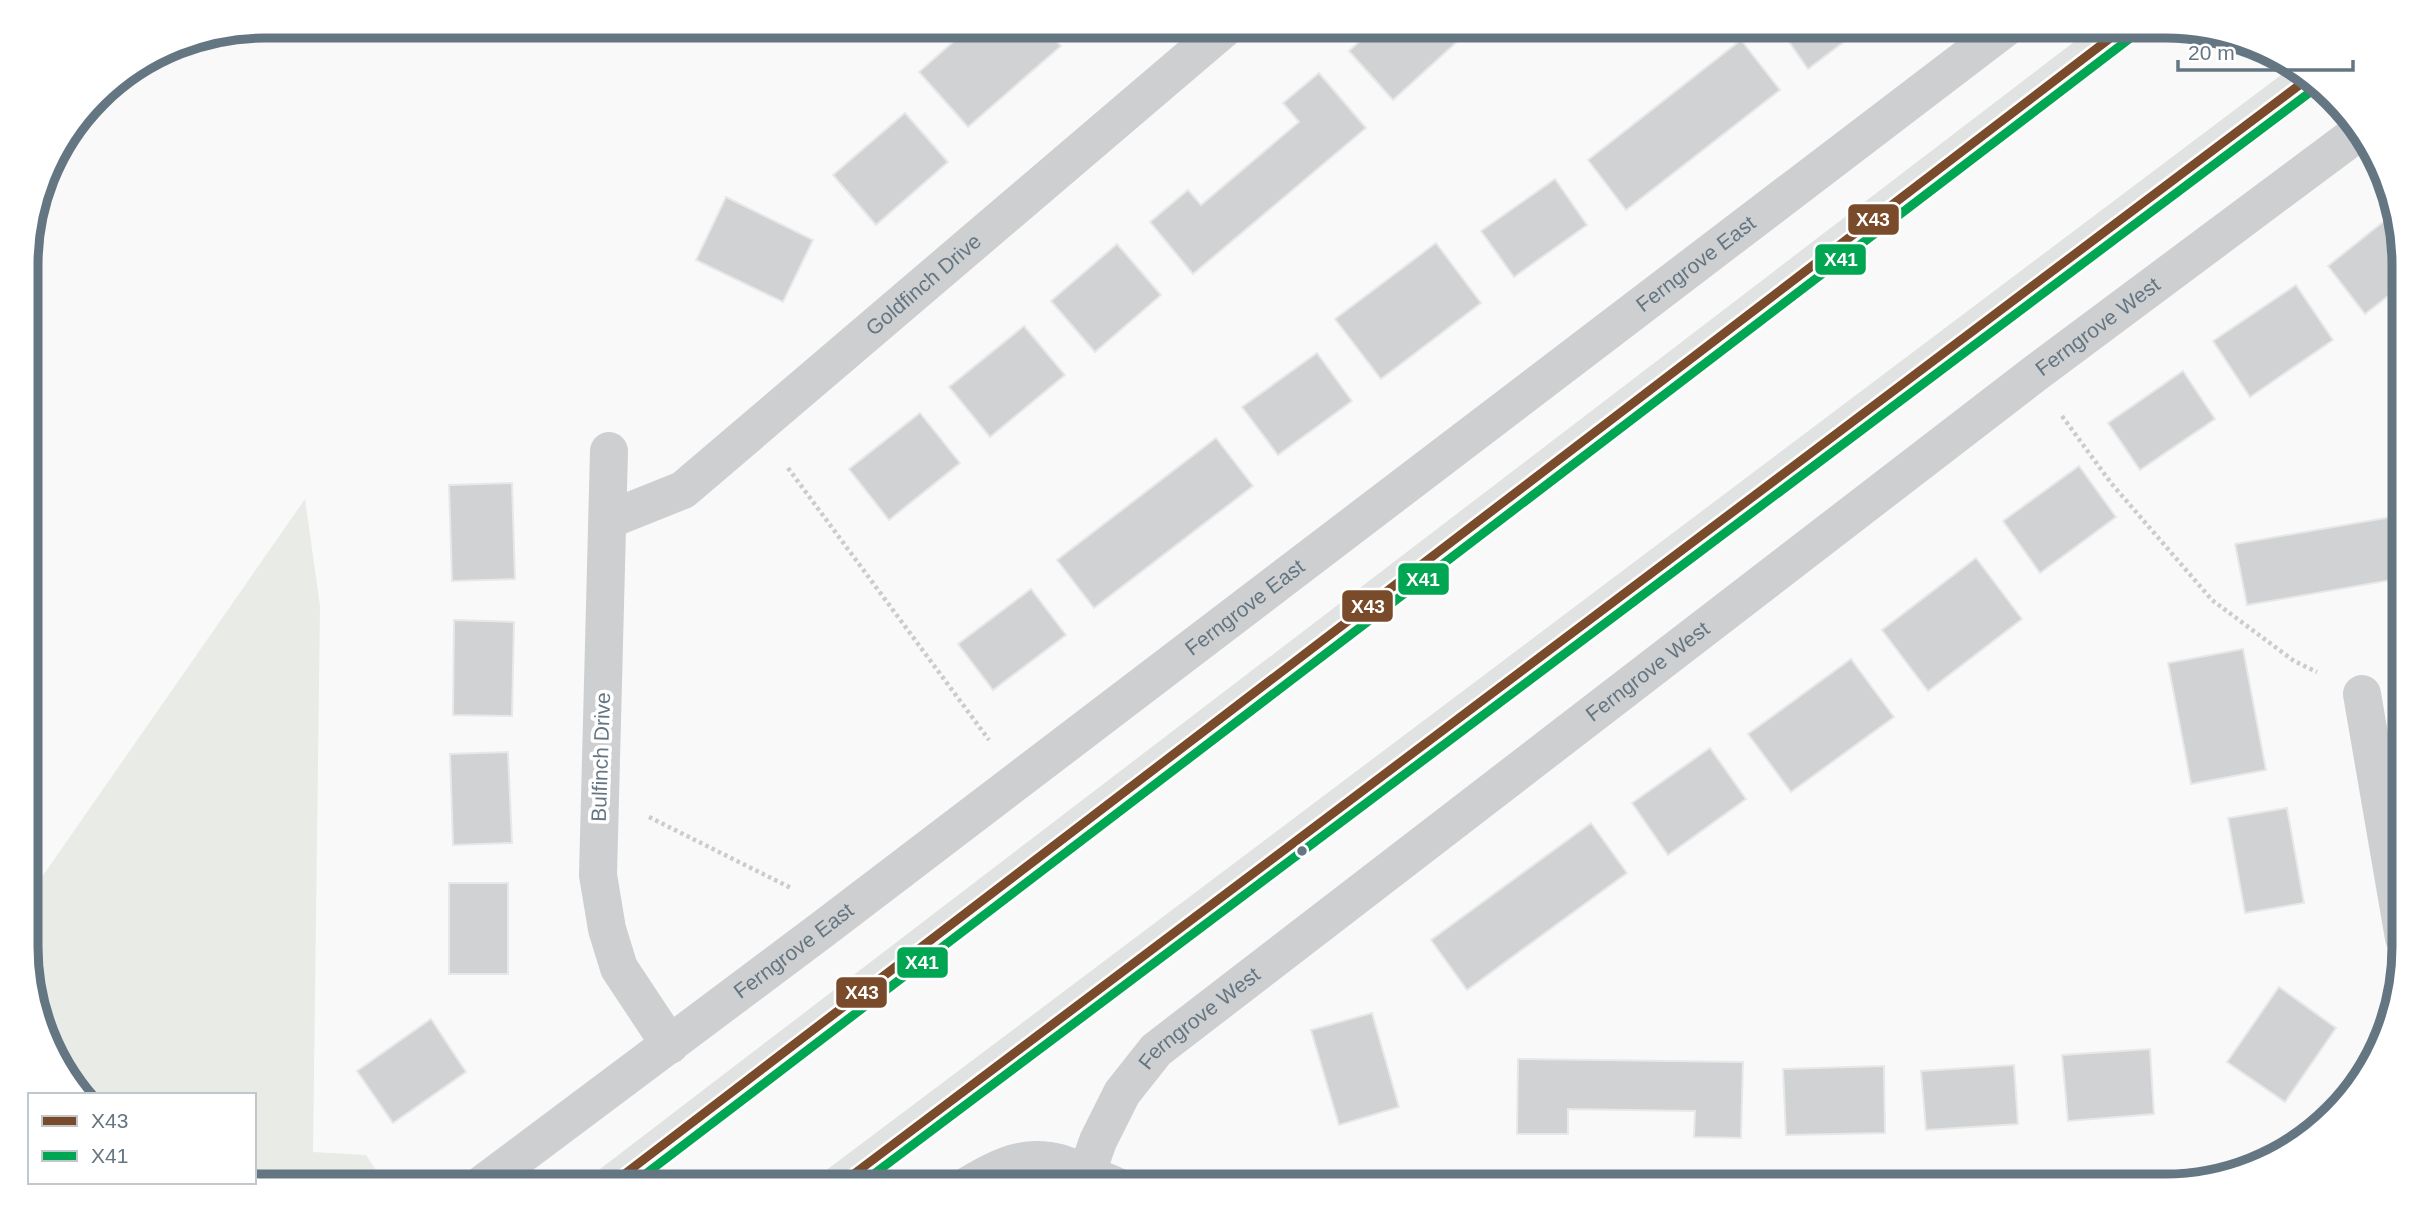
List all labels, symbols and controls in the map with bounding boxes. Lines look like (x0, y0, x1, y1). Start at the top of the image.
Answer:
scale bar (2178, 28, 2353, 72)
text: 20 m (2188, 41, 2235, 64)
line badge: X43 (1847, 203, 1900, 236)
text: X43 (1856, 209, 1890, 230)
street label: Ferngrove East (1631, 211, 1760, 316)
street label: Goldfinch Drive (861, 229, 985, 340)
line badge: X41 (1814, 243, 1867, 276)
text: X41 (1824, 249, 1858, 270)
street label: Ferngrove West (2031, 272, 2164, 380)
street label: Ferngrove East (1180, 554, 1309, 660)
line badge: X41 (1397, 562, 1450, 596)
text: X41 (1406, 569, 1440, 590)
line badge: X43 (1341, 589, 1394, 623)
text: X43 (1351, 596, 1385, 617)
street label: Ferngrove West (1581, 616, 1714, 726)
street label: Bulfinch Drive (587, 692, 614, 822)
unlabelled marker (1295, 844, 1309, 858)
street label: Ferngrove East (729, 898, 858, 1003)
line badge: X41 (896, 946, 949, 979)
text: X41 (905, 952, 939, 973)
street label: Ferngrove West (1134, 962, 1264, 1073)
line badge: X43 (835, 976, 888, 1009)
text: X43 (845, 982, 879, 1003)
legend (28, 1093, 256, 1184)
text: X43 (91, 1109, 128, 1132)
text: X41 (91, 1144, 128, 1167)

